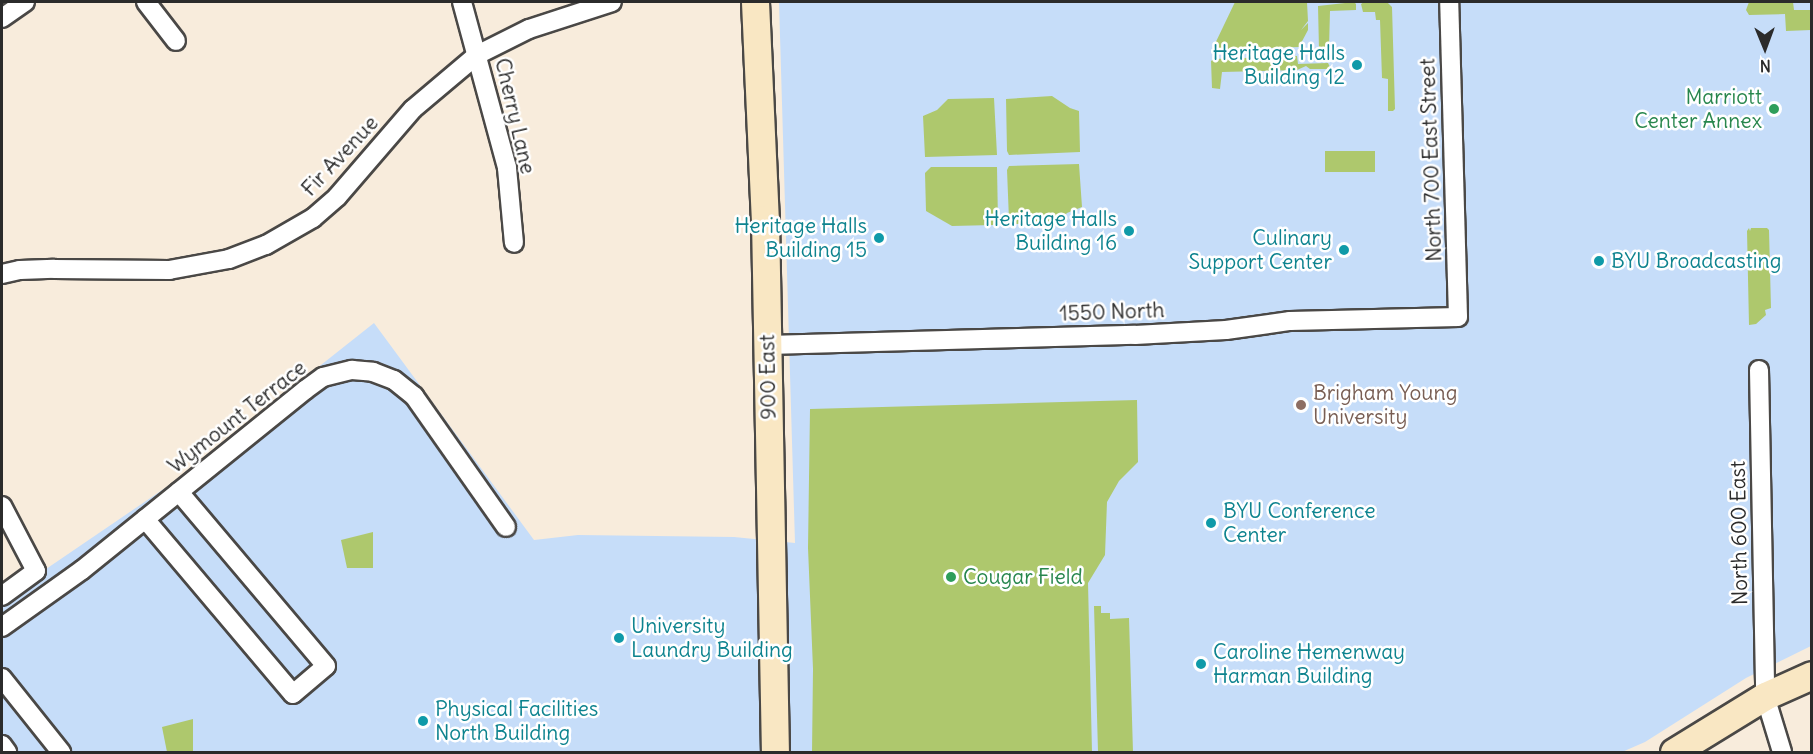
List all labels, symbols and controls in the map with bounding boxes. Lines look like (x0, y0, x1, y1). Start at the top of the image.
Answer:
north arrow (1735, 18, 1795, 78)
place label: Heritage Halls Building 12 (1212, 40, 1345, 90)
street label: Cherry Lane (489, 56, 541, 176)
text: N (1760, 56, 1771, 76)
marker: Heritage Halls Building 12 (1350, 58, 1364, 72)
street label: North 700 East Street (1415, 58, 1447, 262)
place label: Marriott Center Annex (1634, 84, 1762, 134)
marker: Marriott Center Annex (1767, 102, 1781, 116)
street label: Fir Avenue (296, 111, 384, 201)
place label: Heritage Halls Building 16 (984, 206, 1117, 256)
place label: Heritage Halls Building 15 (734, 213, 867, 263)
marker: Heritage Halls Building 16 (1122, 224, 1136, 238)
place label: Culinary Support Center (1188, 225, 1332, 275)
marker: Heritage Halls Building 15 (872, 231, 886, 245)
marker: Culinary Support Center (1337, 243, 1351, 257)
place label: BYU Broadcasting (1611, 248, 1781, 274)
marker: BYU Broadcasting (1592, 254, 1606, 268)
street label: 1550 North (1059, 298, 1165, 326)
street label: 900 East (755, 334, 781, 420)
street label: Wymount Terrace (163, 355, 311, 479)
place label: Brigham Young University (1313, 380, 1457, 430)
marker: Brigham Young University (1294, 398, 1308, 412)
street label: North 600 East (1725, 461, 1753, 605)
place label: BYU Conference Center (1223, 498, 1376, 548)
marker: BYU Conference Center (1204, 516, 1218, 530)
place label: Cougar Field (963, 564, 1083, 590)
marker: Cougar Field (944, 570, 958, 584)
place label: University Laundry Building (631, 613, 793, 663)
marker: University Laundry Building (612, 631, 626, 645)
place label: Caroline Hemenway Harman Building (1213, 639, 1405, 689)
marker: Caroline Hemenway Harman Building (1194, 657, 1208, 671)
place label: Physical Facilities North Building (435, 696, 598, 746)
marker: Physical Facilities North Building (416, 714, 430, 728)

